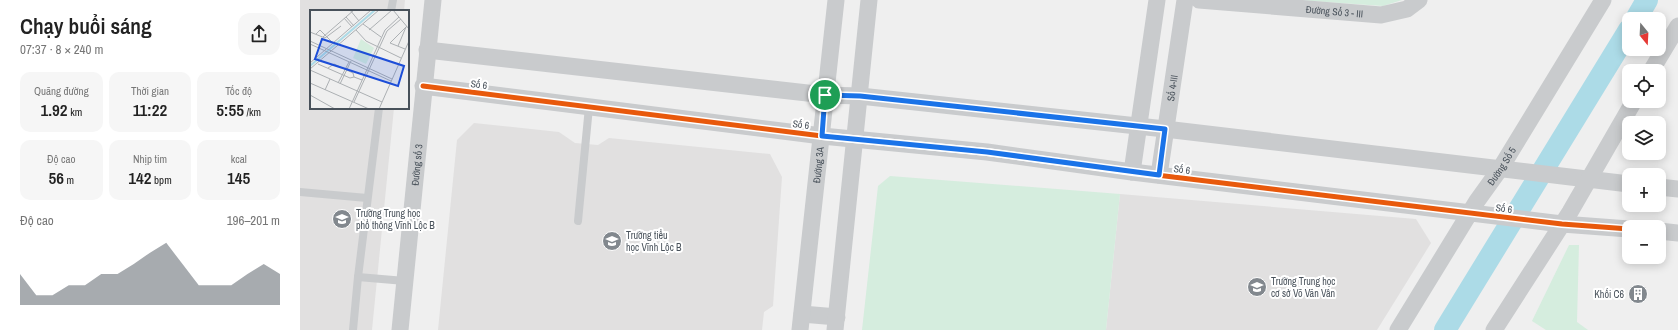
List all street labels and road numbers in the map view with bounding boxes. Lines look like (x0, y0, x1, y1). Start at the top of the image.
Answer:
street label: Đường Số 3 - III (1305, 3, 1364, 21)
street label: Số 4-III (1164, 74, 1181, 102)
street label: Số 6 (470, 77, 489, 92)
street label: Số 6 (792, 117, 811, 132)
street label: Đường số 3 (408, 143, 426, 186)
street label: Đường Số 5 (1484, 144, 1519, 188)
street label: Đường 3A (810, 146, 827, 184)
street label: Số 6 (1173, 162, 1192, 177)
street label: Số 6 (1495, 201, 1514, 216)

